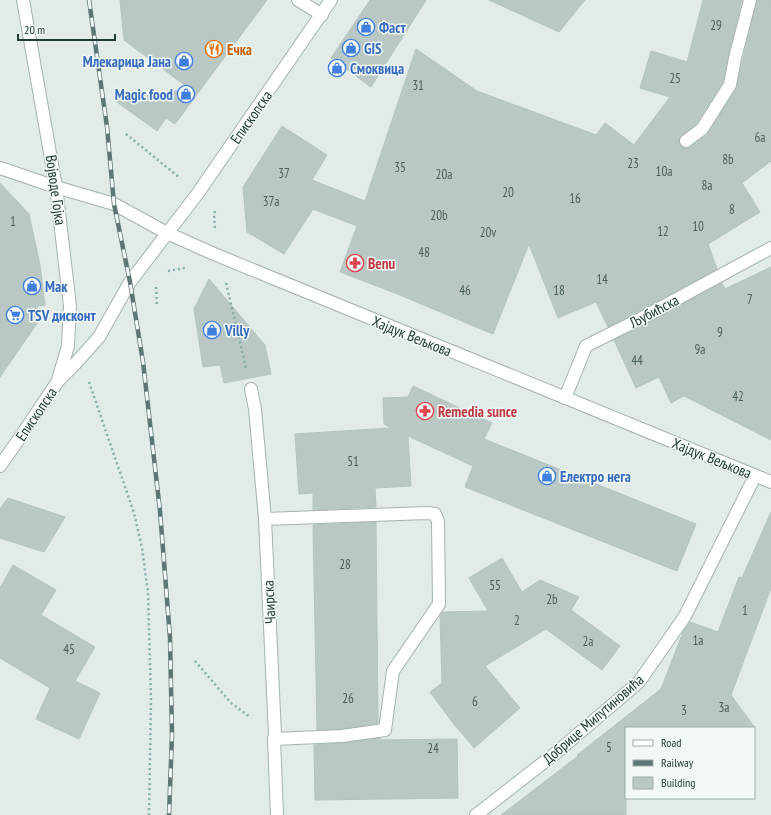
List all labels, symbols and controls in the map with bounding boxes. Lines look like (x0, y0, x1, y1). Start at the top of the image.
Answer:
scale bar (18, 16, 115, 42)
shop icon: Фаст (356, 17, 376, 37)
house number: 29 (710, 17, 722, 34)
place label: Фаст (379, 18, 406, 37)
text: 20 m (24, 22, 45, 37)
shop icon: GIS (341, 38, 361, 58)
restaurant icon: Ечка (204, 39, 224, 59)
place label: GIS (364, 39, 382, 58)
place label: Ечка (227, 40, 252, 59)
shop icon: Млекарица Јана (174, 51, 194, 71)
place label: Млекарица Јана (83, 52, 171, 71)
shop icon: Смоквица (327, 58, 347, 78)
place label: Смоквица (350, 59, 404, 78)
house number: 25 (669, 70, 681, 87)
house number: 31 (412, 77, 424, 94)
shop icon: Magic food (176, 84, 196, 104)
place label: Magic food (115, 85, 173, 104)
street label: Епископска (226, 87, 276, 147)
house number: 6a (754, 129, 766, 146)
house number: 8b (722, 151, 734, 168)
street label: Војводе Гојка (42, 154, 70, 226)
house number: 23 (627, 155, 639, 172)
house number: 35 (394, 159, 406, 176)
house number: 10a (656, 163, 672, 180)
house number: 37 (278, 165, 290, 182)
house number: 20a (436, 166, 452, 183)
house number: 8a (701, 177, 713, 194)
house number: 20 (502, 184, 514, 201)
house number: 16 (569, 190, 581, 207)
house number: 37a (263, 193, 279, 210)
house number: 8 (729, 201, 735, 218)
house number: 20b (430, 207, 448, 224)
house number: 1 (10, 213, 16, 230)
house number: 10 (692, 218, 704, 235)
house number: 12 (657, 223, 669, 240)
house number: 20v (480, 224, 496, 241)
house number: 48 (418, 244, 430, 261)
pharmacy icon: Benu (345, 253, 365, 273)
place label: Benu (368, 254, 396, 273)
house number: 14 (596, 271, 608, 288)
shop icon: Мак (22, 276, 42, 296)
place label: Мак (45, 277, 68, 296)
house number: 46 (459, 282, 471, 299)
house number: 18 (553, 282, 565, 299)
street label: Љубићска (625, 290, 682, 332)
house number: 7 (747, 291, 753, 308)
supermarket icon: TSV дисконт (5, 305, 25, 325)
place label: TSV дисконт (28, 306, 96, 325)
street label: Хајдук Вељкова (369, 311, 455, 361)
shop icon: Villy (202, 320, 222, 340)
place label: Villy (224, 321, 250, 340)
house number: 9 (717, 324, 723, 341)
house number: 9a (694, 341, 706, 358)
house number: 44 (631, 352, 643, 369)
street label: Епископска (11, 384, 61, 444)
house number: 42 (732, 388, 744, 405)
pharmacy icon: Remedia sunce (415, 401, 435, 421)
place label: Remedia sunce (438, 402, 517, 421)
street label: Хајдук Вељкова (669, 433, 755, 483)
house number: 51 (347, 453, 359, 470)
shop icon: Електро нега (537, 466, 557, 486)
place label: Електро нега (560, 467, 631, 486)
house number: 28 (339, 556, 351, 573)
house number: 55 (489, 577, 501, 594)
street label: Чаирска (258, 580, 280, 624)
house number: 2b (546, 591, 558, 608)
house number: 1 (742, 602, 748, 619)
house number: 2 (514, 612, 520, 629)
house number: 1a (692, 632, 704, 649)
house number: 2a (582, 633, 594, 650)
house number: 45 (63, 641, 75, 658)
street label: Добрице Милутиновића (539, 670, 647, 768)
house number: 26 (342, 690, 354, 707)
house number: 6 (472, 693, 478, 710)
house number: 3a (718, 699, 730, 716)
house number: 3 (681, 702, 687, 719)
legend (625, 727, 755, 799)
text: Road (661, 735, 681, 750)
house number: 5 (606, 739, 612, 756)
house number: 24 (427, 740, 439, 757)
text: Railway (661, 755, 694, 770)
text: Building (661, 775, 696, 790)

